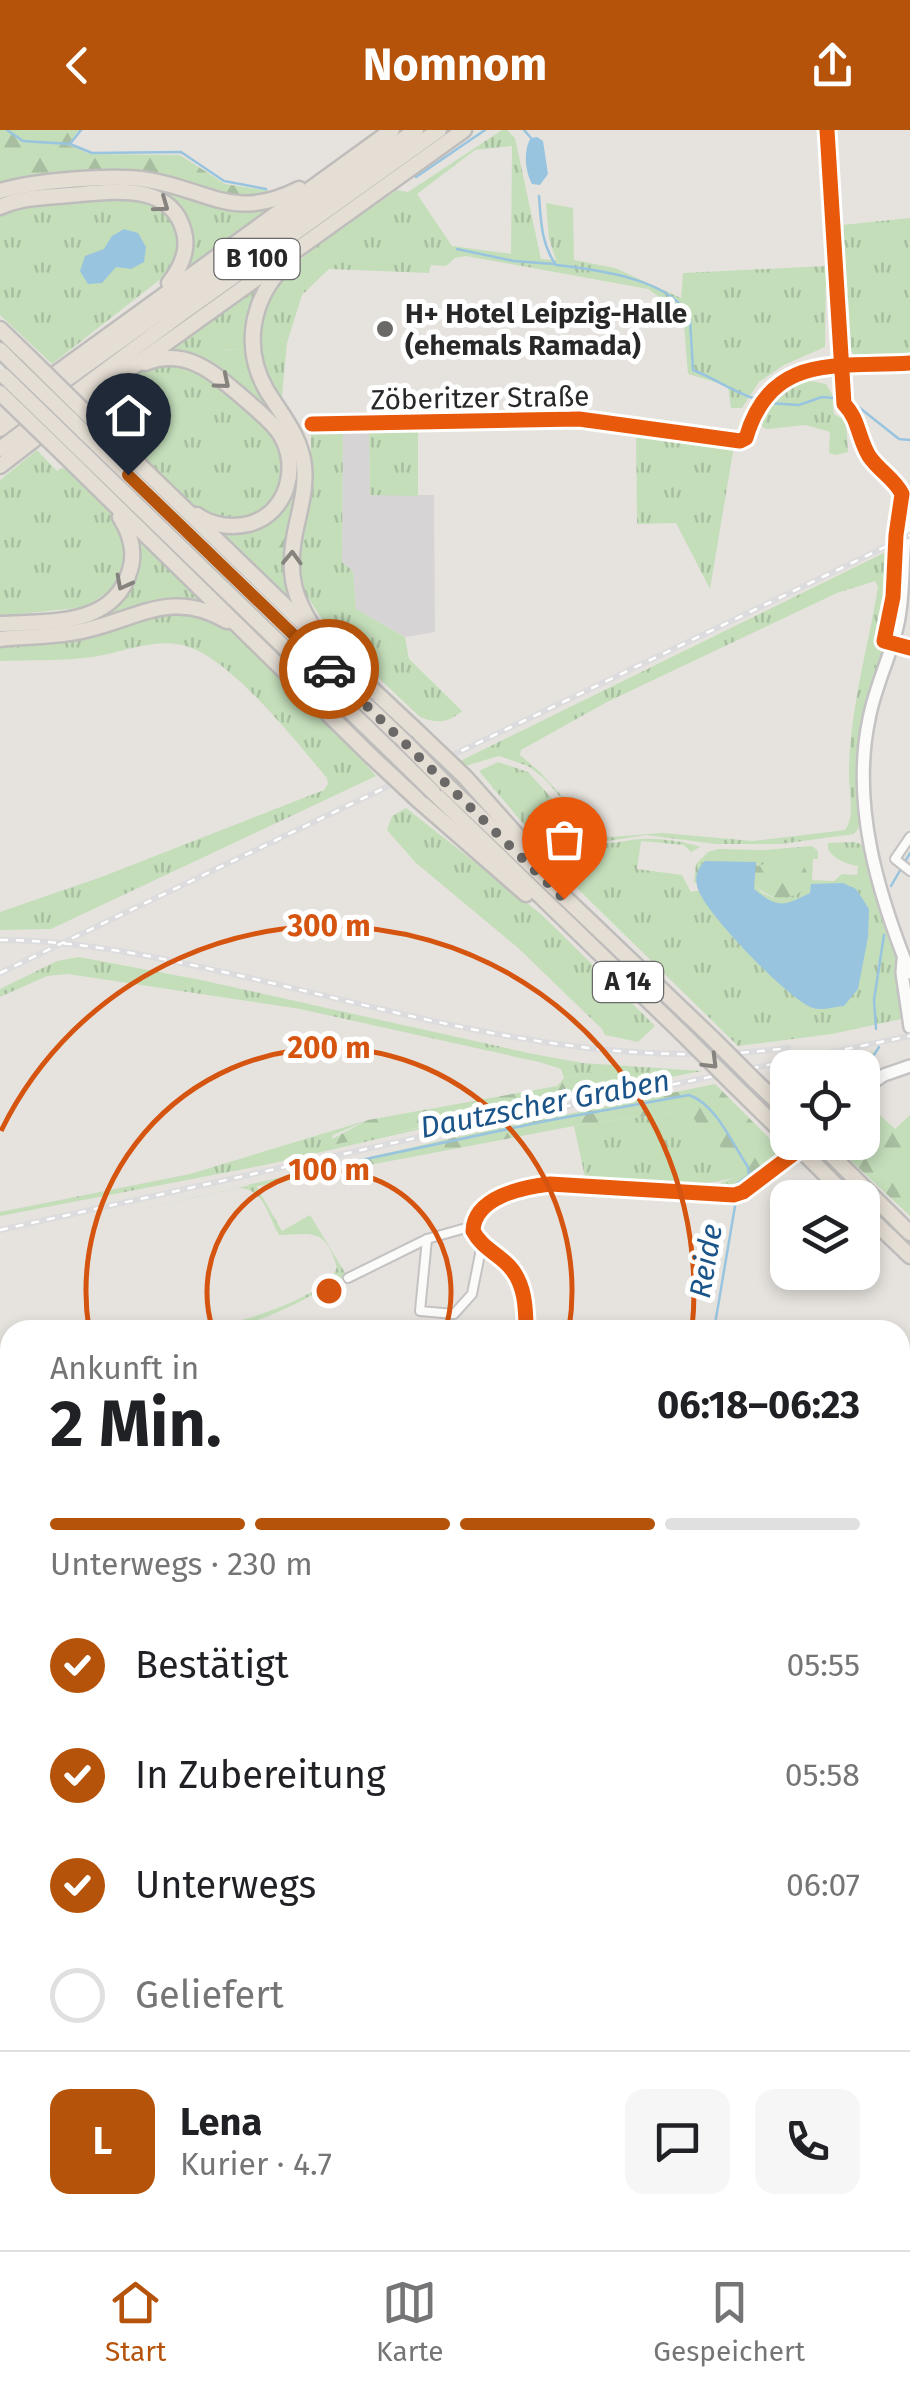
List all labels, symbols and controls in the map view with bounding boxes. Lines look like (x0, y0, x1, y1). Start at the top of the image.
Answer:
icon: back (50, 38, 105, 93)
text: Nomnom (363, 38, 547, 92)
icon: share (805, 38, 860, 93)
one-way arrow (151, 193, 169, 211)
road number: B 100 (214, 239, 300, 279)
place label: H+ Hotel Leipzig-Halle (ehemals Ramada) (405, 297, 687, 362)
marker: H+ Hotel Leipzig-Halle (ehemals Ramada) (374, 318, 396, 340)
one-way arrow (212, 370, 230, 388)
pin (86, 373, 171, 476)
street label: Zöberitzer Straße (370, 380, 590, 416)
icon: home (101, 388, 156, 443)
one-way arrow (281, 550, 302, 566)
one-way arrow (116, 573, 135, 591)
courier (279, 619, 379, 719)
icon: car (302, 642, 357, 697)
pin (522, 797, 607, 900)
icon: bag (537, 812, 592, 867)
text: 300 m (286, 908, 371, 944)
road number: A 14 (593, 962, 663, 1002)
text: 200 m (287, 1030, 371, 1066)
one-way arrow (699, 1050, 717, 1068)
map controls (770, 1050, 880, 1290)
button: locate (770, 1050, 880, 1160)
water label: Dautzscher Graben (417, 1062, 673, 1146)
text: 100 m (288, 1152, 370, 1188)
button: layers (770, 1180, 880, 1290)
water label: Reide (682, 1221, 730, 1301)
centre of rings (311, 1273, 347, 1309)
text: Ankunft in (50, 1349, 199, 1387)
text: 06:18–06:23 (657, 1382, 860, 1428)
text: 2 Min. (50, 1385, 222, 1463)
text: Unterwegs · 230 m (50, 1545, 313, 1583)
icon: check (50, 1638, 105, 1693)
text: Bestätigt (135, 1642, 289, 1688)
text: 05:55 (786, 1646, 860, 1684)
icon: check (50, 1748, 105, 1803)
text: In Zubereitung (135, 1752, 386, 1798)
text: 05:58 (785, 1756, 860, 1794)
icon: check (50, 1858, 105, 1913)
text: Unterwegs (135, 1862, 316, 1908)
text: 06:07 (786, 1866, 860, 1904)
text: Geliefert (135, 1972, 284, 2018)
button: chat (625, 2089, 730, 2194)
button: phone (755, 2089, 860, 2194)
text: Lena (180, 2099, 262, 2145)
text: L (93, 2118, 112, 2164)
text: Kurier · 4.7 (180, 2145, 332, 2183)
tab: Start (105, 2275, 166, 2368)
tab: Karte (376, 2275, 443, 2368)
tab: Gespeichert (653, 2275, 805, 2368)

